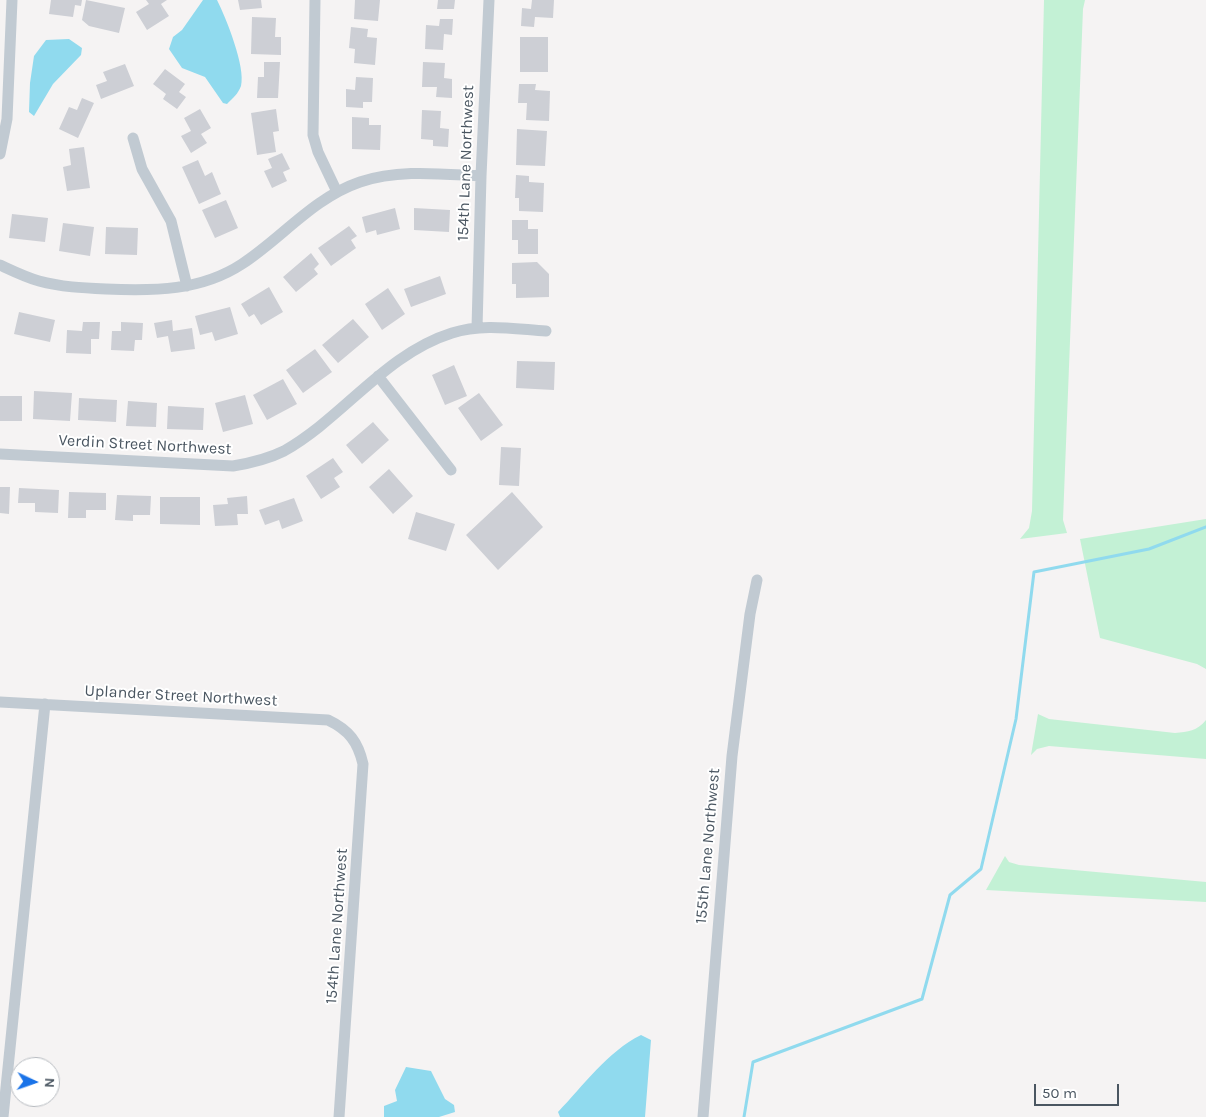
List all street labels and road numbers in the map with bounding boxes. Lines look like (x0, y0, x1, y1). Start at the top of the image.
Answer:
street label: 154th Lane Northwest (454, 85, 478, 241)
street label: Verdin Street Northwest (58, 431, 232, 459)
street label: Uplander Street Northwest (84, 681, 278, 711)
street label: 155th Lane Northwest (692, 767, 724, 925)
street label: 154th Lane Northwest (322, 847, 352, 1005)

